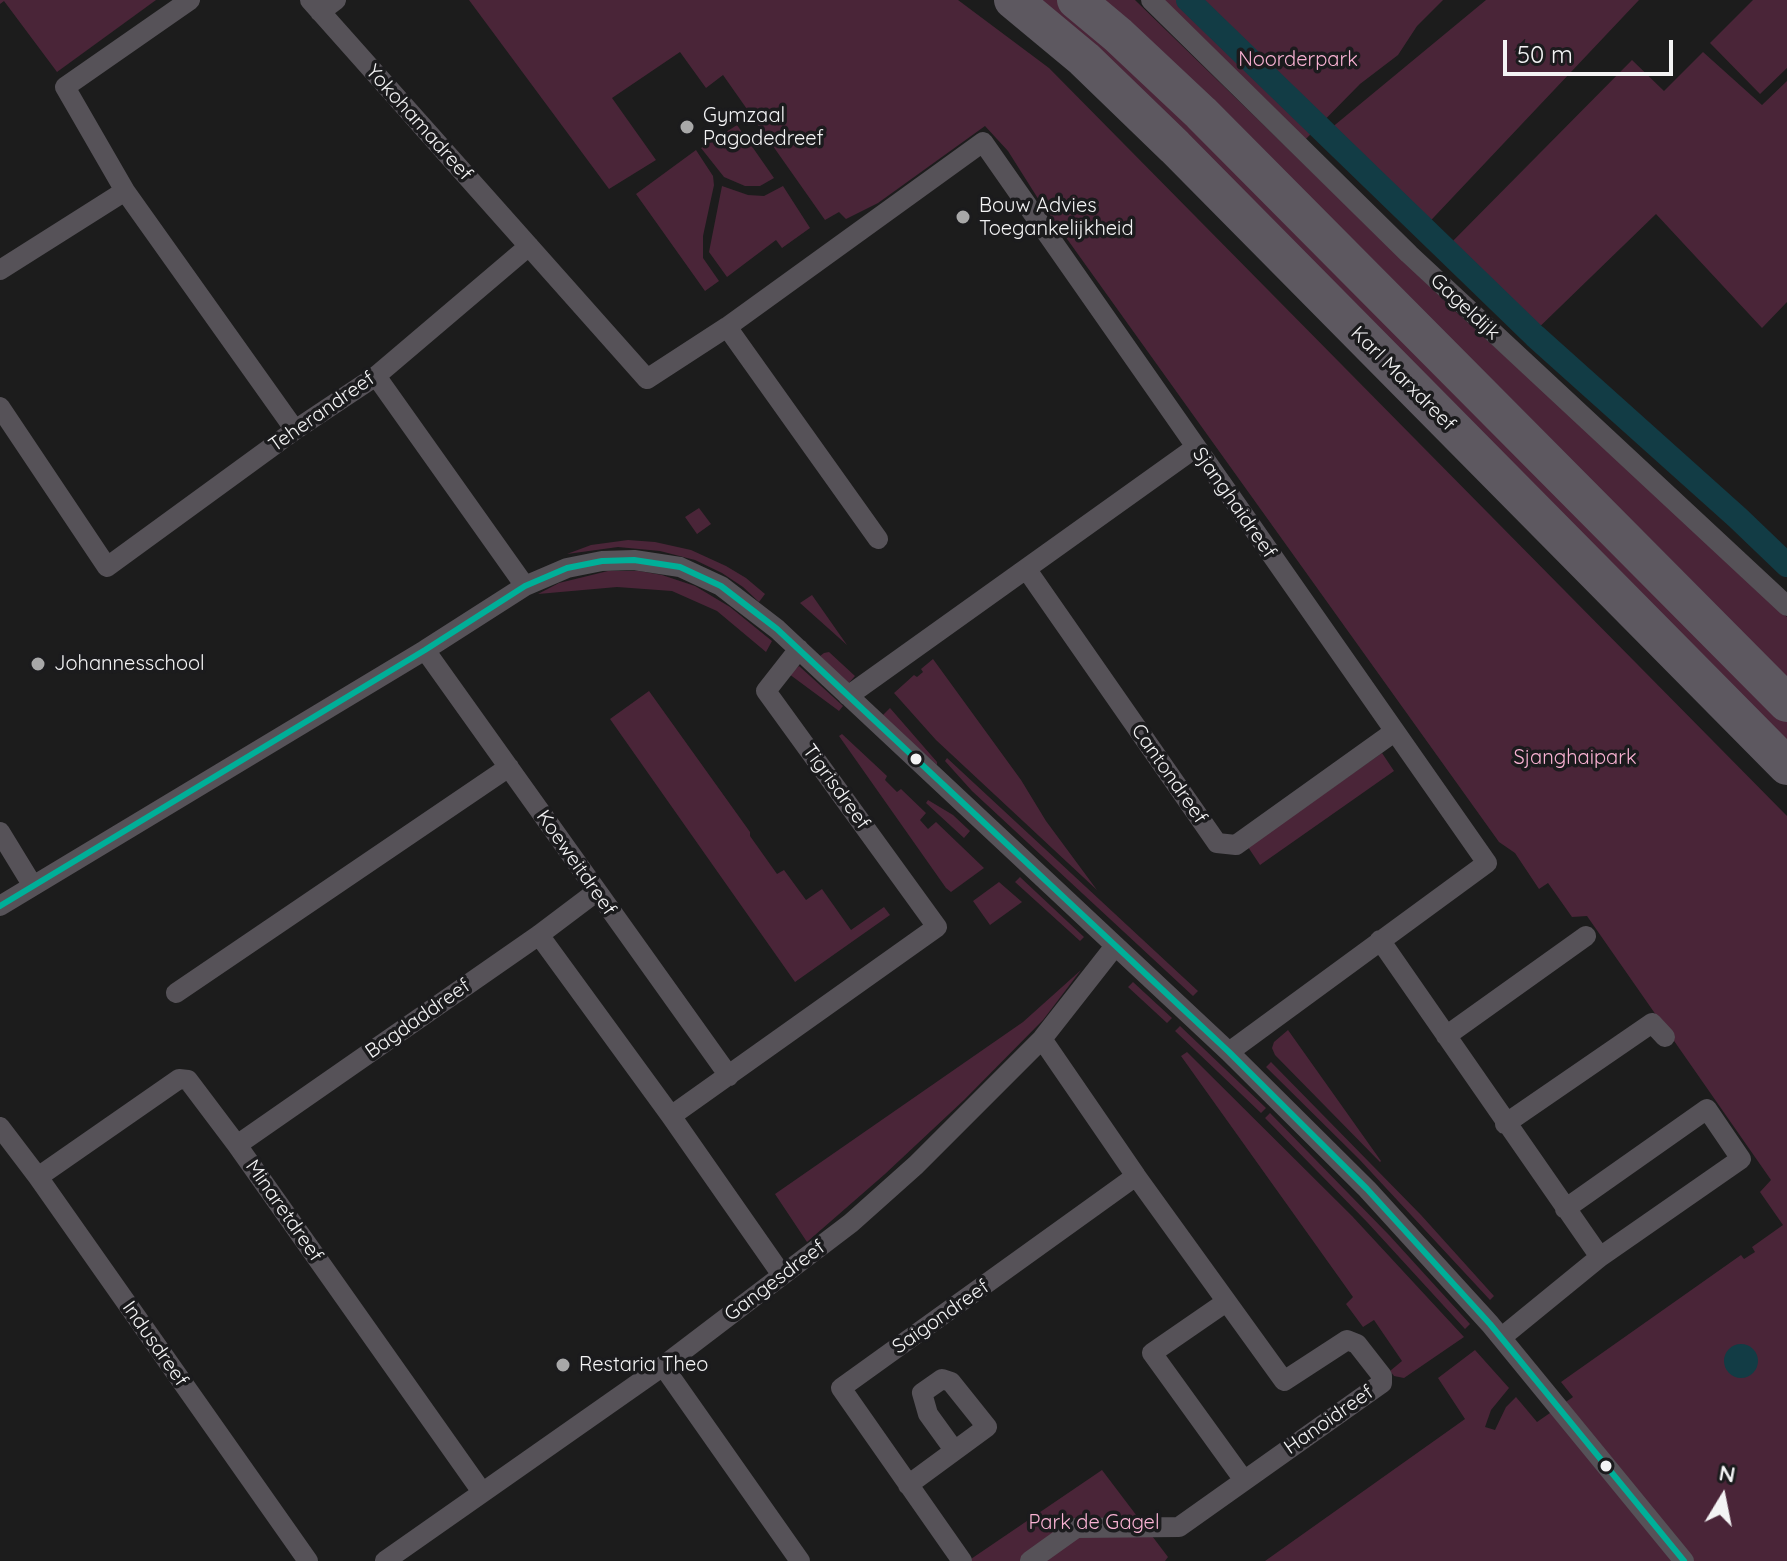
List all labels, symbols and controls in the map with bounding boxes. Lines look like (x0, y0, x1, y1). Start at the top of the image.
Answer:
scale bar (1507, 24, 1677, 74)
text: 50 m (1517, 39, 1573, 69)
park label: Noorderpark (1238, 48, 1358, 72)
street label: Yokohamadreef (361, 60, 477, 186)
place label: Gymzaal Pagodedreef (703, 104, 824, 151)
marker: Gymzaal Pagodedreef (678, 118, 696, 136)
place label: Bouw Advies Toegankelijkheid (979, 194, 1134, 241)
marker: Bouw Advies Toegankelijkheid (954, 208, 972, 226)
street label: Gageldijk (1425, 269, 1505, 345)
street label: Karl Marxdreef (1346, 322, 1460, 436)
street label: Teherandreef (264, 367, 380, 457)
street label: Sjanghaidreef (1187, 443, 1281, 563)
place label: Johannesschool (54, 652, 205, 676)
marker: Johannesschool (29, 655, 47, 673)
street label: Cantondreef (1126, 720, 1212, 828)
street label: Tigrisdreef (797, 740, 875, 834)
park label: Sjanghaipark (1513, 746, 1637, 770)
unlabelled marker (908, 751, 924, 767)
street label: Koeweitdreef (531, 806, 621, 920)
street label: Bagdaddreef (361, 974, 475, 1064)
street label: Minaretdreef (240, 1155, 328, 1267)
street label: Gangesdreef (720, 1235, 830, 1327)
street label: Saigondreef (888, 1275, 994, 1359)
street label: Indusdreef (117, 1297, 193, 1391)
place label: Restaria Theo (579, 1353, 708, 1377)
marker: Restaria Theo (554, 1356, 572, 1374)
street label: Hanoidreef (1280, 1380, 1378, 1460)
north arrow (1683, 1457, 1763, 1537)
unlabelled marker (1598, 1458, 1614, 1474)
text: N (1717, 1458, 1738, 1489)
park label: Park de Gagel (1029, 1511, 1159, 1535)

